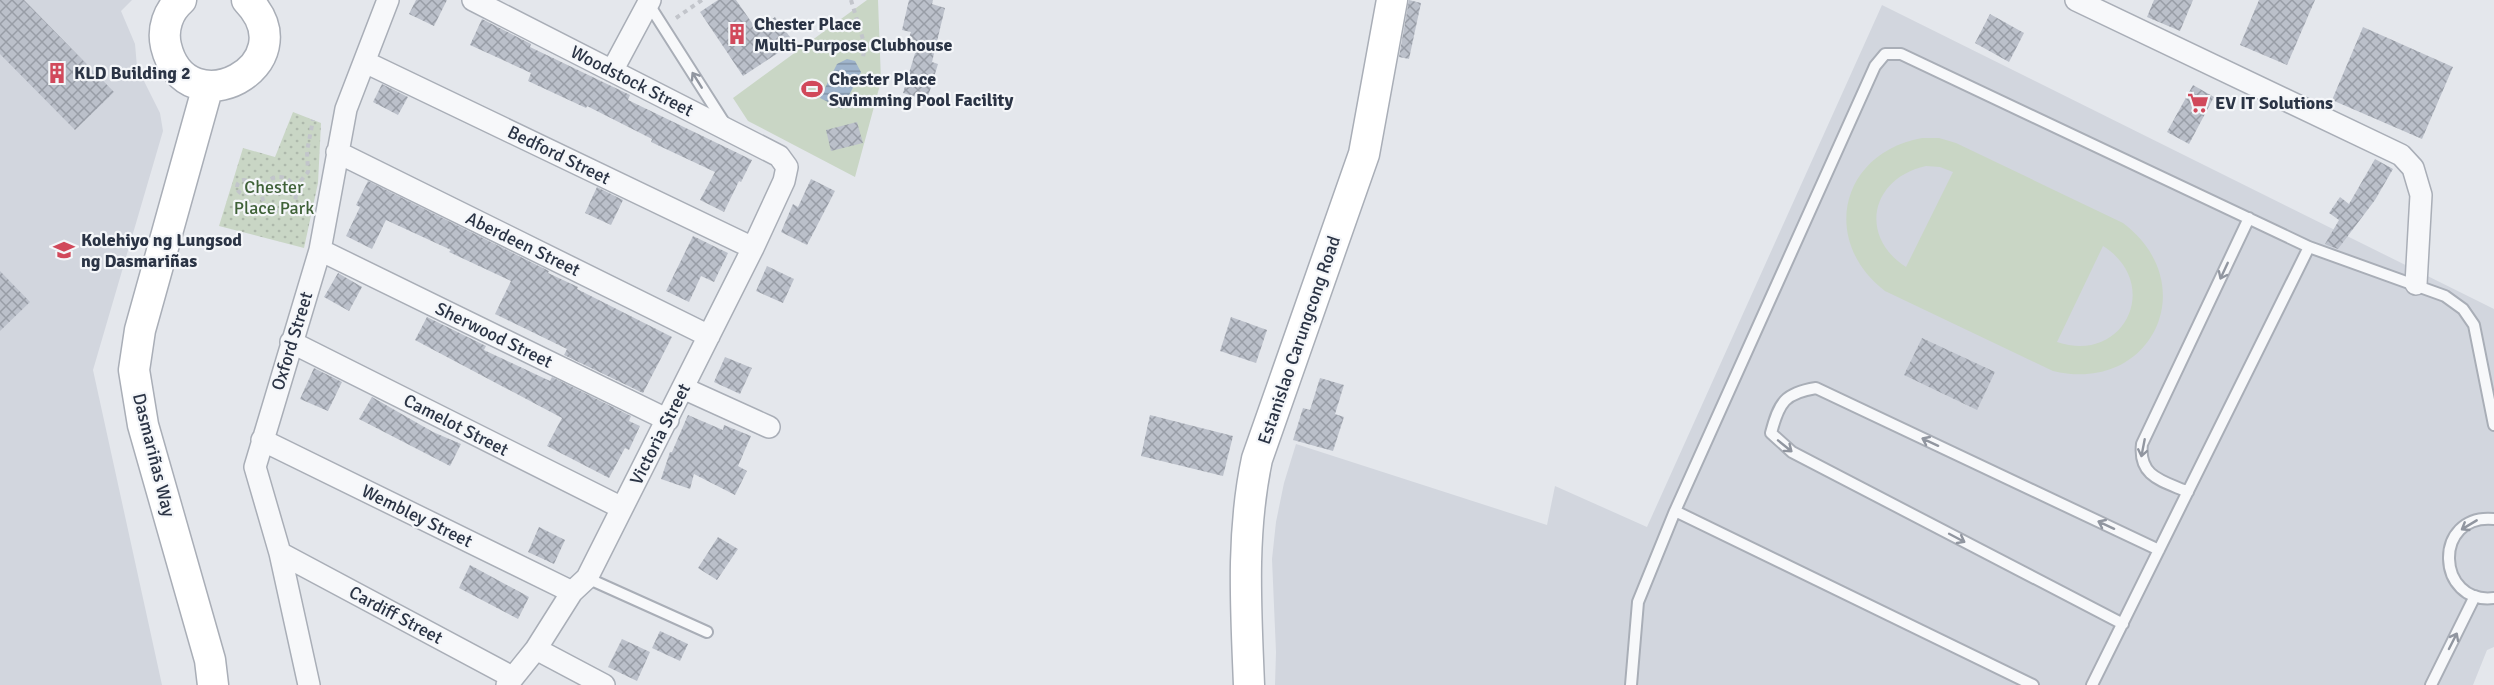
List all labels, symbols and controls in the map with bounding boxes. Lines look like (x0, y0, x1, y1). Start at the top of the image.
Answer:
place label: Chester Place Multi-Purpose Clubhouse (754, 13, 952, 56)
building icon: Chester Place Multi-Purpose Clubhouse (725, 22, 749, 46)
street label: Woodstock Street (567, 41, 697, 121)
building icon: KLD Building 2 (45, 61, 69, 85)
place label: KLD Building 2 (74, 62, 191, 84)
place label: Chester Place Swimming Pool Facility (829, 68, 1013, 111)
one-way arrow (690, 72, 702, 89)
sports icon: Chester Place Swimming Pool Facility (800, 77, 824, 101)
supermarket icon: EV IT Solutions (2186, 91, 2210, 115)
place label: EV IT Solutions (2215, 92, 2333, 114)
street label: Bedford Street (504, 121, 614, 189)
park label: Chester Place Park (234, 176, 314, 219)
street label: Aberdeen Street (462, 207, 584, 281)
place label: Kolehiyo ng Lungsod ng Dasmariñas (81, 229, 242, 272)
street label: Estanislao Carungcong Road (1253, 233, 1345, 447)
school or university icon: Kolehiyo ng Lungsod ng Dasmariñas (52, 238, 76, 262)
one-way arrow (2217, 262, 2229, 280)
street label: Oxford Street (267, 289, 317, 393)
street label: Sherwood Street (432, 297, 556, 373)
street label: Victoria Street (625, 380, 695, 488)
street label: Camelot Street (400, 389, 512, 461)
street label: Dasmariñas Way (128, 391, 180, 520)
one-way arrow (1922, 435, 1940, 447)
one-way arrow (2137, 438, 2148, 457)
one-way arrow (1777, 439, 1793, 452)
street label: Wembley Street (358, 480, 476, 552)
one-way arrow (2098, 519, 2116, 531)
one-way arrow (2461, 519, 2478, 531)
one-way arrow (1948, 532, 1966, 544)
street label: Cardiff Street (345, 581, 447, 649)
one-way arrow (2447, 632, 2459, 650)

